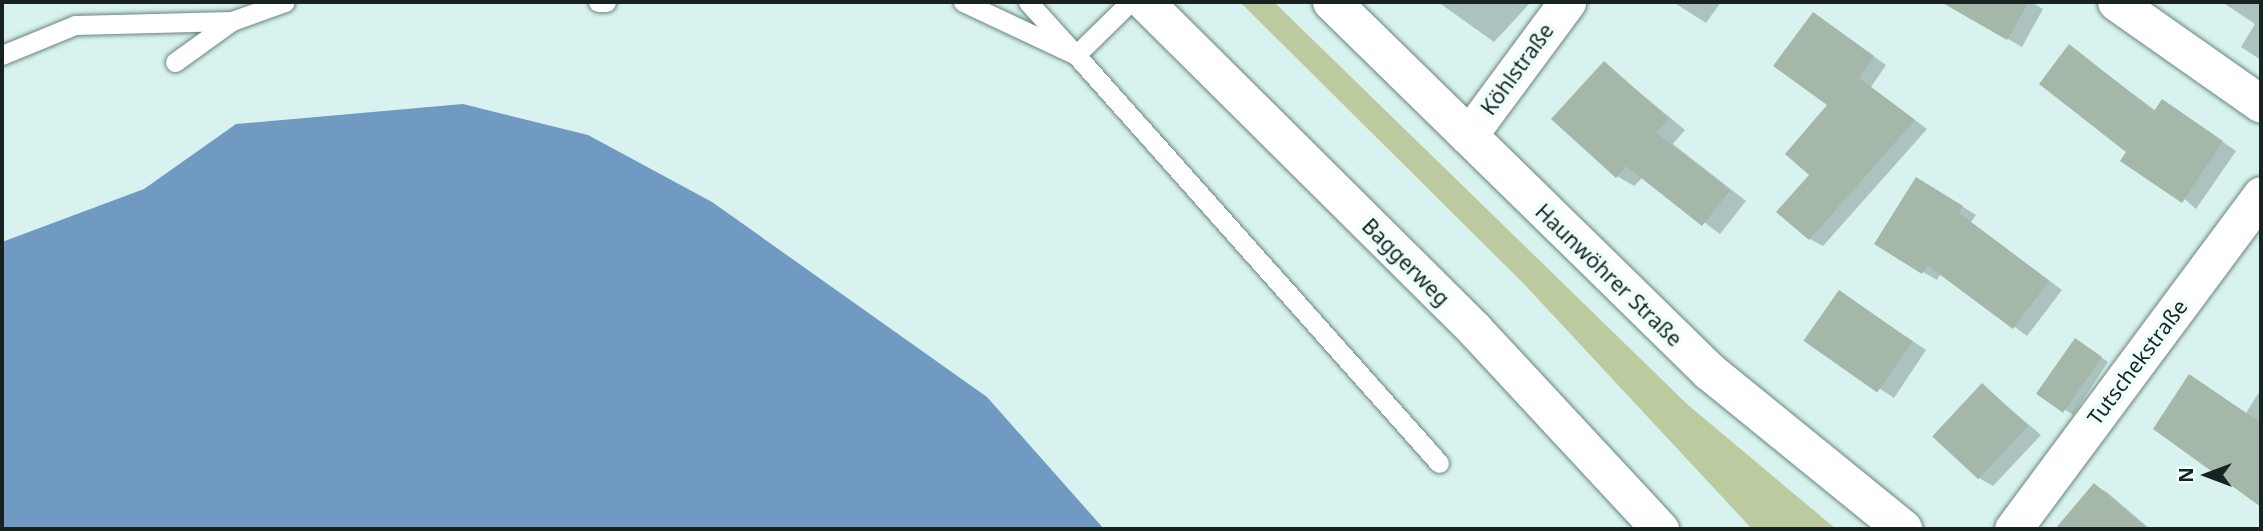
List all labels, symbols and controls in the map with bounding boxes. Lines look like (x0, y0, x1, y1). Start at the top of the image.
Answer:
street label: Köhlstraße (1475, 18, 1559, 120)
street label: Haunwöhrer Straße (1530, 199, 1688, 351)
street label: Baggerweg (1357, 213, 1455, 311)
street label: Tutschekstraße (2082, 294, 2192, 430)
north arrow (2172, 440, 2242, 510)
text: N (2173, 467, 2199, 483)

